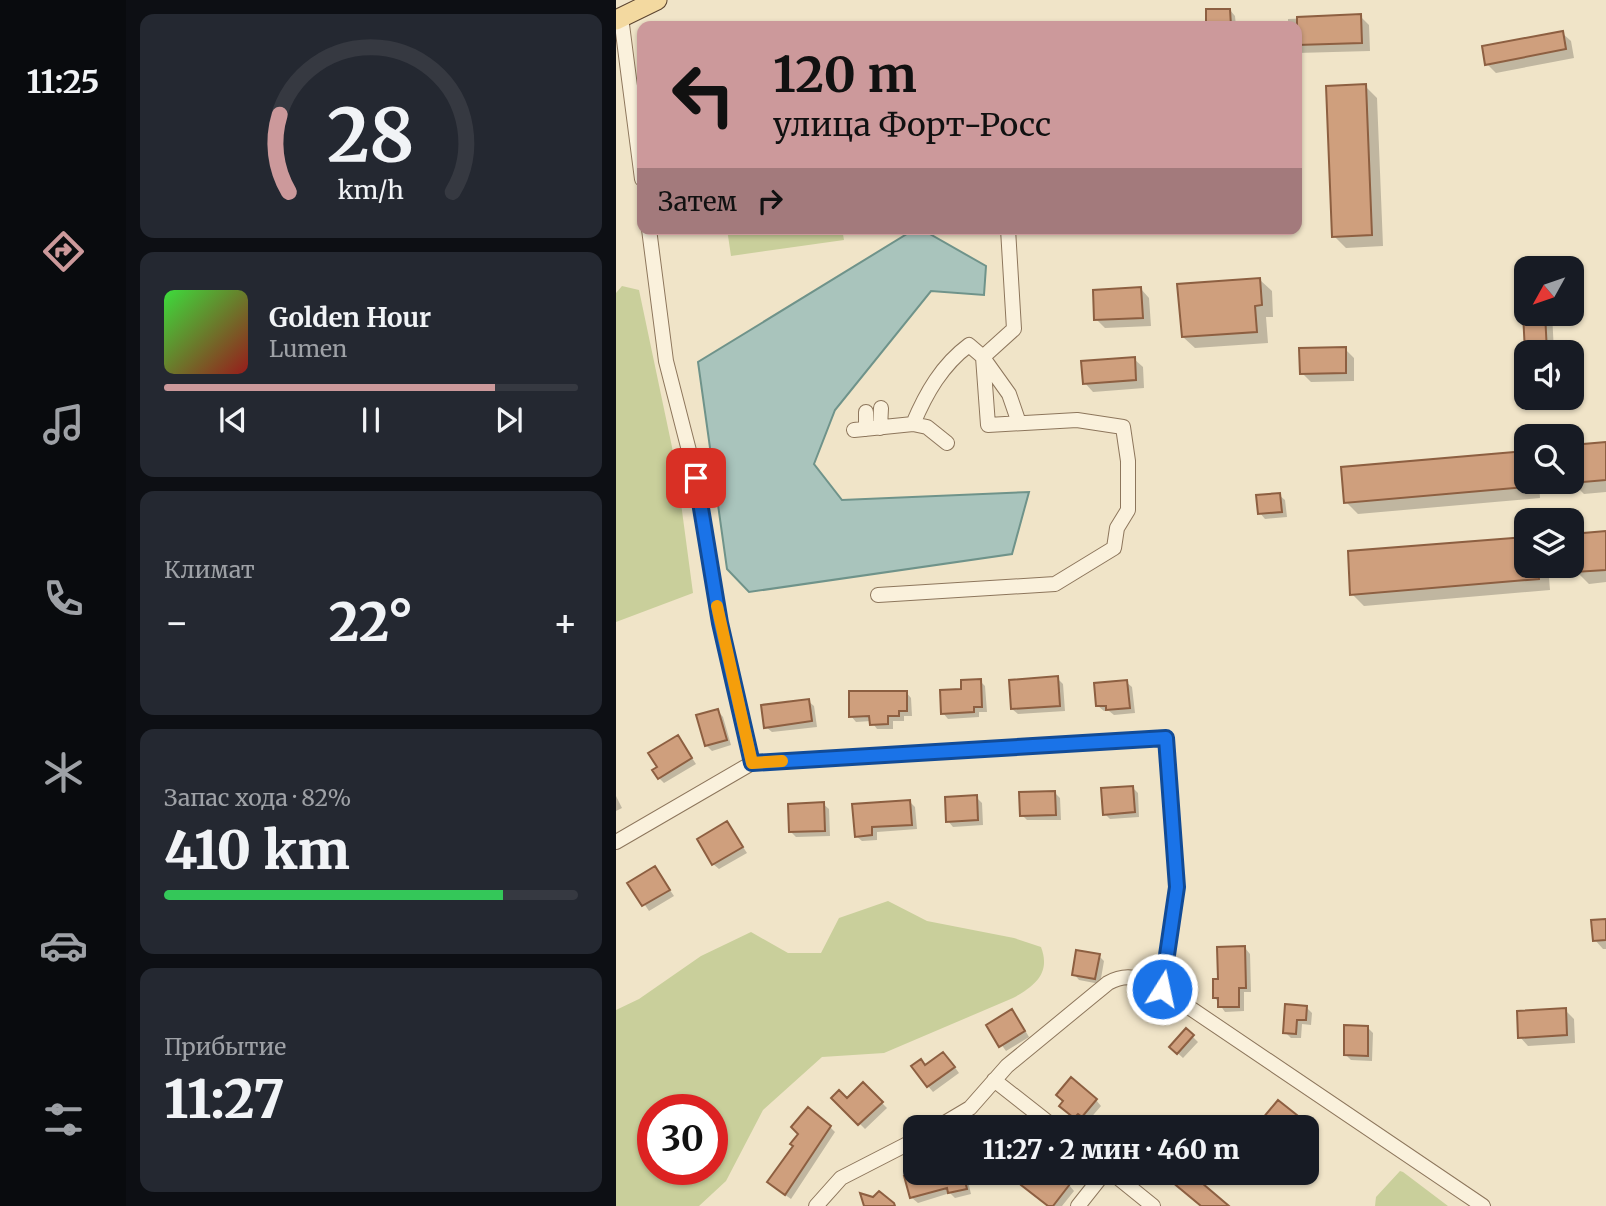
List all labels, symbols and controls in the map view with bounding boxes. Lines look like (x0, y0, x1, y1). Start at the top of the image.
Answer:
text: 120 m (773, 44, 917, 105)
icon: left (658, 49, 749, 140)
text: 11:25 (26, 62, 100, 102)
text: 28 (327, 91, 415, 183)
text: улица Форт-Росс (773, 105, 1051, 145)
text: km/h (338, 174, 404, 206)
icon: right (751, 182, 789, 220)
text: Затем (658, 185, 737, 218)
icon: directions (39, 227, 88, 276)
north arrow (1514, 256, 1584, 326)
map controls (1514, 256, 1584, 578)
text: Golden Hour (269, 301, 431, 334)
text: Lumen (269, 334, 347, 363)
button: sound (1514, 340, 1584, 410)
icon: music (39, 400, 88, 449)
icon: previous (214, 401, 252, 439)
icon: pause (352, 401, 390, 439)
icon: next (490, 401, 528, 439)
button: search (1514, 424, 1584, 494)
pin (666, 448, 726, 508)
icon: arrive (677, 459, 715, 497)
button: layers (1514, 508, 1584, 578)
text: Климат (164, 555, 255, 584)
icon: phone (39, 574, 88, 623)
text: 22° (329, 590, 413, 655)
text: − (164, 599, 189, 646)
text: + (553, 599, 578, 646)
icon: climate (39, 748, 88, 797)
text: Запас хода · 82% (164, 783, 351, 812)
text: 410 km (164, 818, 350, 883)
icon: car (39, 921, 88, 970)
position arrow (1125, 952, 1199, 1026)
text: Прибытие (164, 1032, 286, 1061)
text: 11:27 (164, 1067, 285, 1132)
speed limit sign: 30 (637, 1094, 728, 1185)
icon: filters (39, 1095, 88, 1144)
text: 11:27 · 2 мин · 460 m (982, 1133, 1240, 1166)

